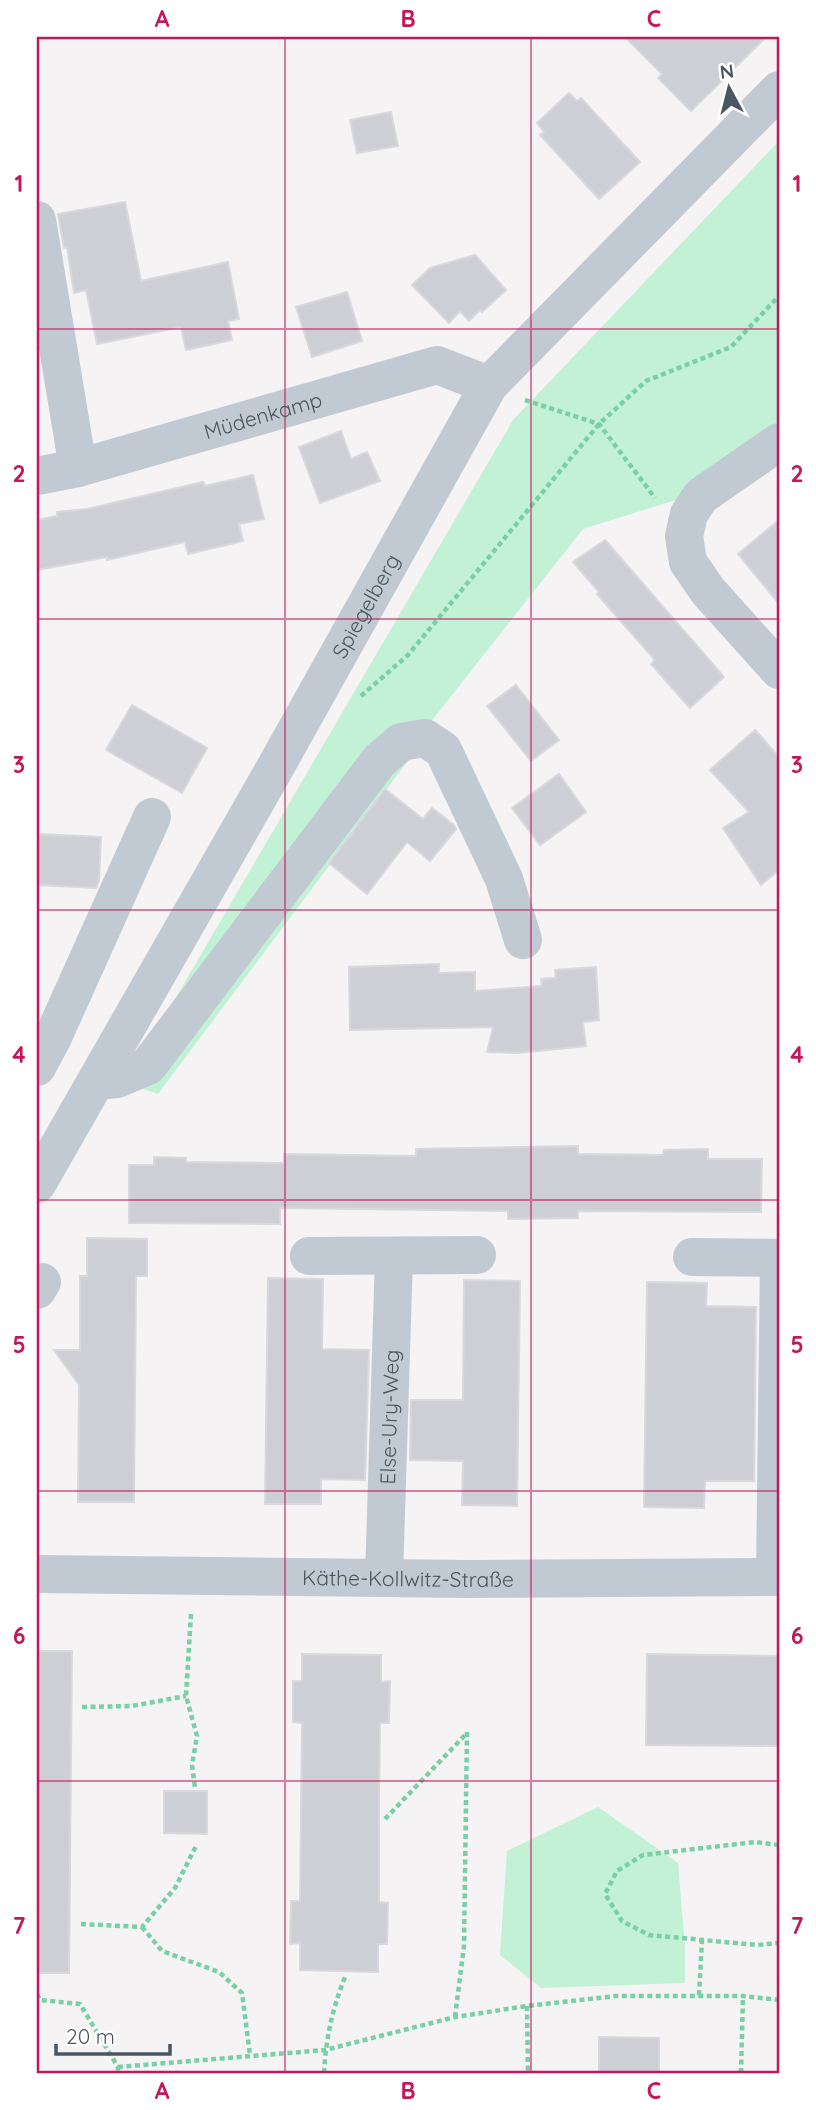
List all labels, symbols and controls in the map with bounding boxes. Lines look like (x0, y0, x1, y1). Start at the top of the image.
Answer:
text: A (155, 4, 170, 33)
text: B (400, 4, 416, 33)
text: C (647, 4, 661, 33)
north arrow (694, 52, 764, 122)
text: N (719, 58, 735, 84)
text: 1 (15, 169, 23, 198)
text: 1 (793, 169, 801, 198)
street label: Müdenkamp (201, 386, 325, 444)
text: 2 (12, 459, 26, 488)
text: 2 (790, 459, 804, 488)
street label: Spiegelberg (326, 549, 405, 663)
text: 3 (13, 750, 25, 779)
text: 3 (791, 750, 803, 779)
text: 4 (12, 1040, 26, 1069)
text: 4 (790, 1040, 804, 1069)
text: 5 (12, 1330, 26, 1359)
text: 5 (790, 1330, 804, 1359)
street label: Else-Ury-Weg (374, 1349, 404, 1485)
street label: Käthe-Kollwitz-Straße (302, 1564, 514, 1592)
text: 6 (13, 1621, 25, 1650)
text: 6 (791, 1621, 803, 1650)
text: 7 (13, 1911, 26, 1940)
text: 7 (791, 1911, 804, 1940)
scale bar (56, 2012, 170, 2056)
text: 20 m (66, 2023, 115, 2049)
text: A (155, 2076, 170, 2105)
text: B (400, 2076, 416, 2105)
text: C (647, 2076, 661, 2105)

